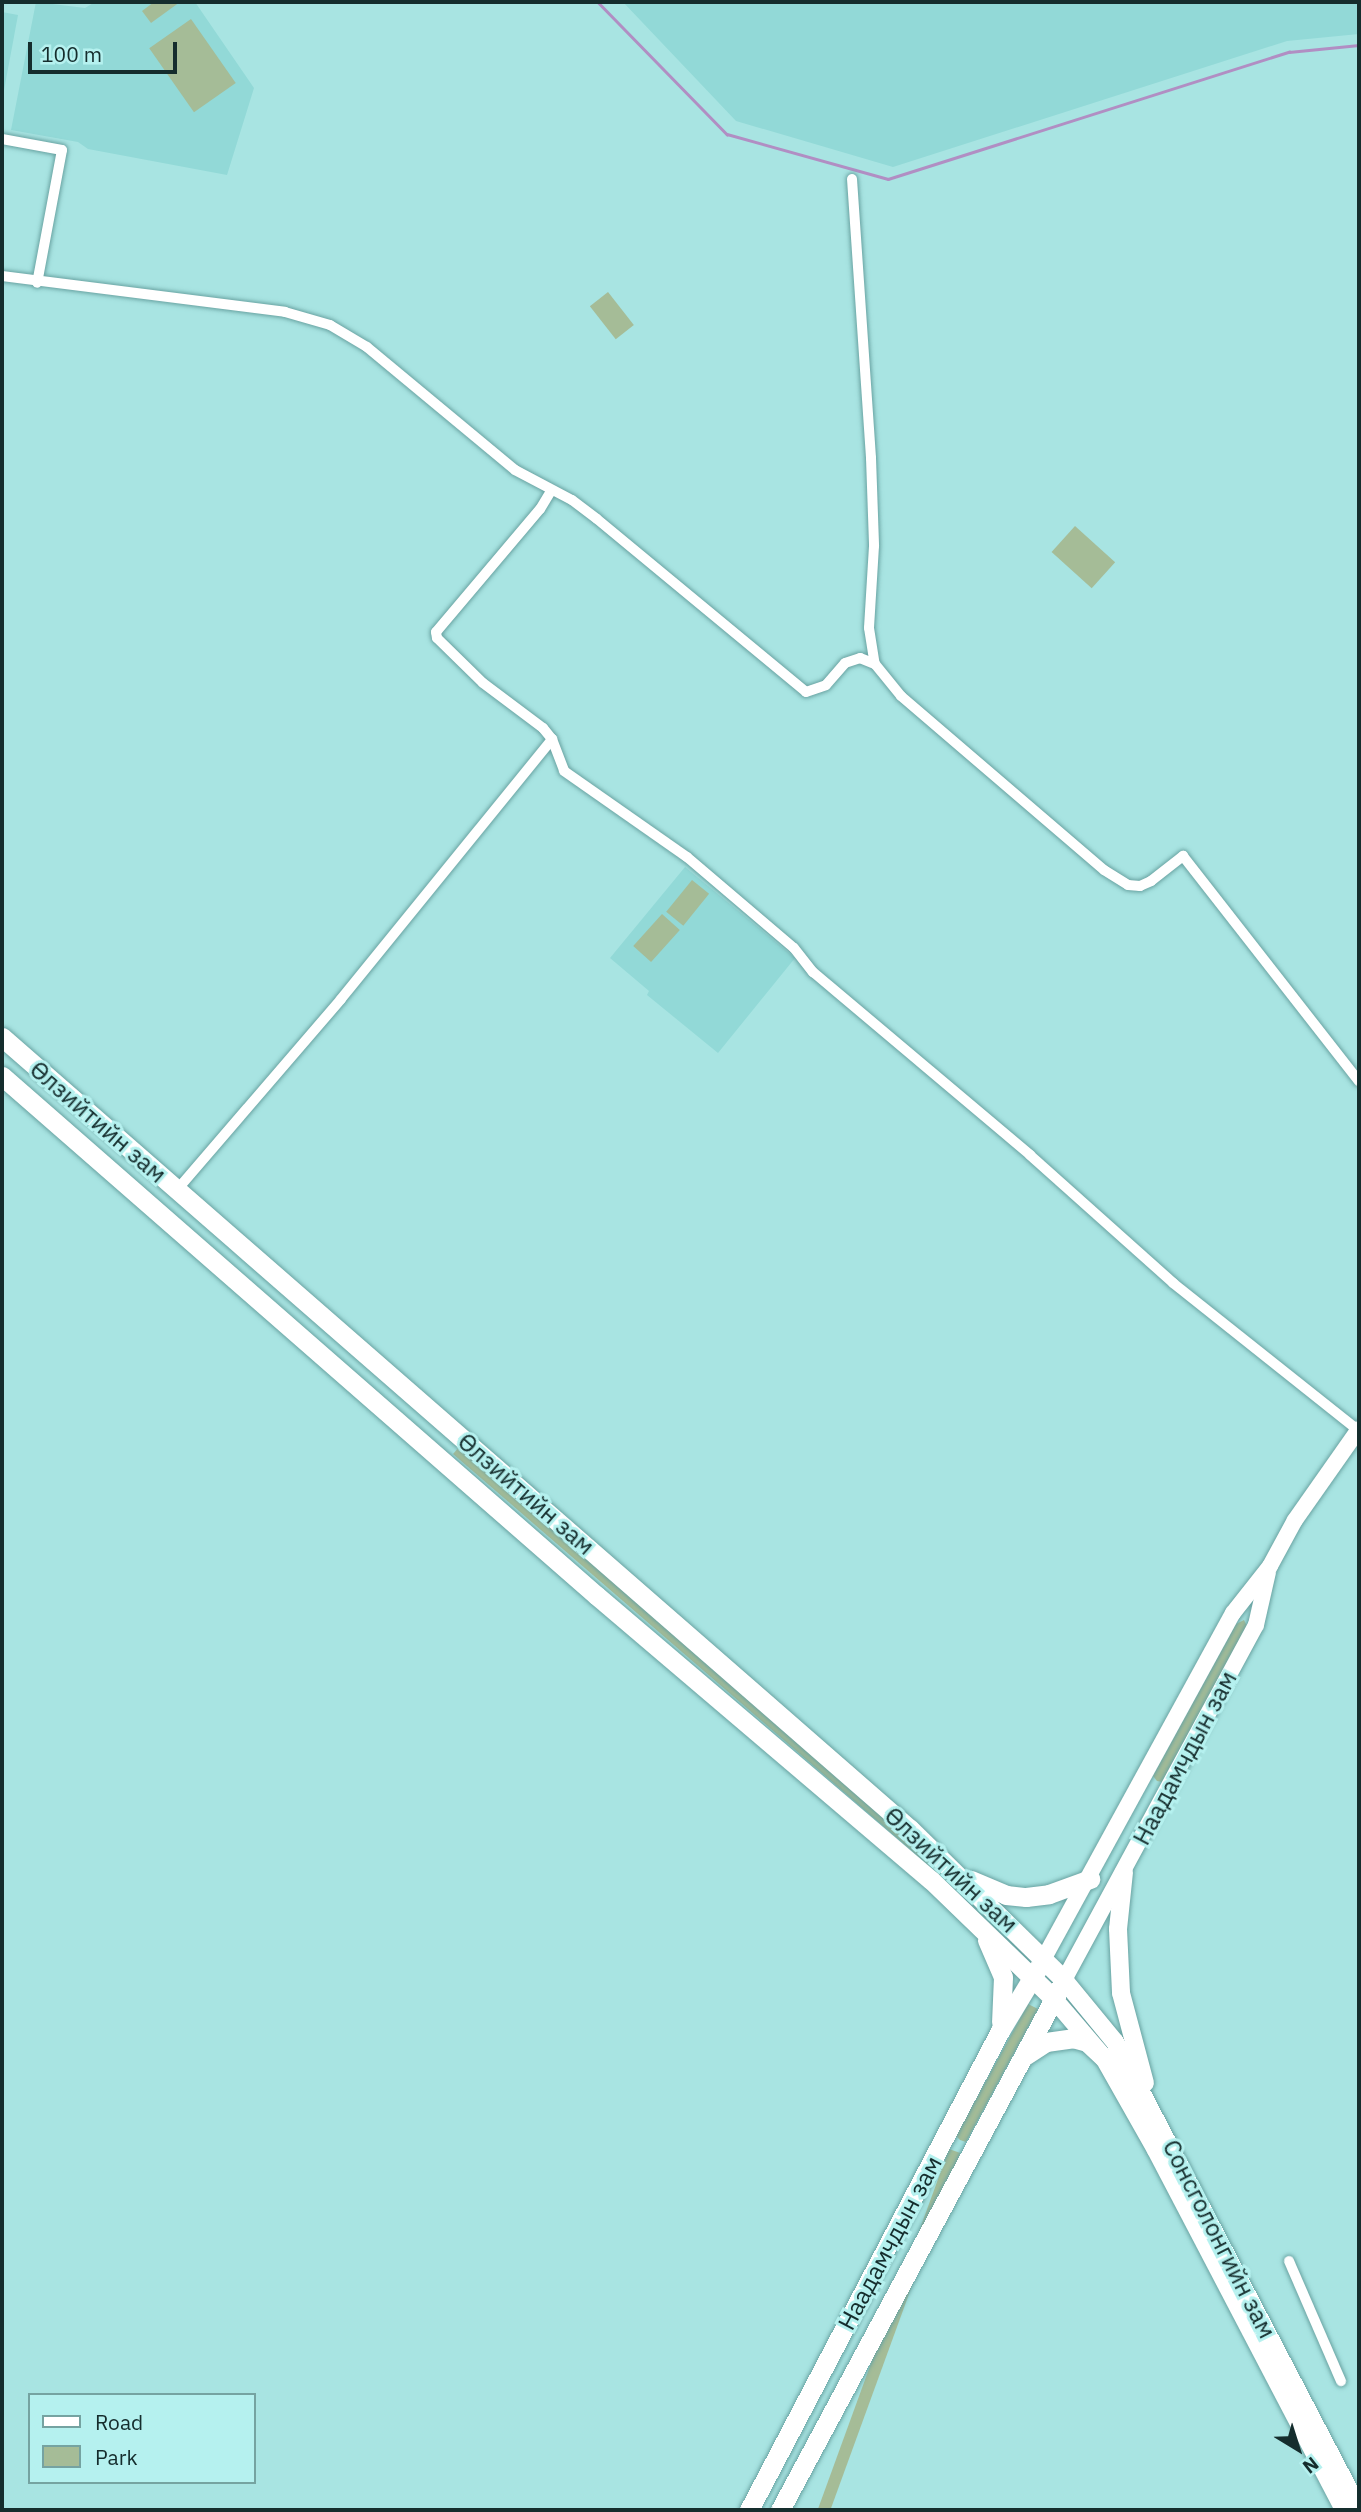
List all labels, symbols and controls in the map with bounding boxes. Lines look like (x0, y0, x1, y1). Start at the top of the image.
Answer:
scale bar (32, 28, 180, 72)
text: 100 m (41, 40, 102, 68)
street label: Өлзийтийн зам (24, 1055, 172, 1189)
street label: Өлзийтийн зам (452, 1427, 600, 1561)
street label: Наадамчдын зам (1127, 1666, 1243, 1850)
street label: Өлзийтийн зам (879, 1801, 1023, 1939)
street label: Сонсголонгийн зам (1156, 2135, 1282, 2343)
street label: Наадамчдын зам (832, 2151, 948, 2335)
legend (28, 2393, 256, 2484)
text: Road (95, 2408, 143, 2436)
north arrow (1263, 2414, 1333, 2484)
text: Park (95, 2443, 138, 2471)
text: N (1298, 2452, 1324, 2479)

